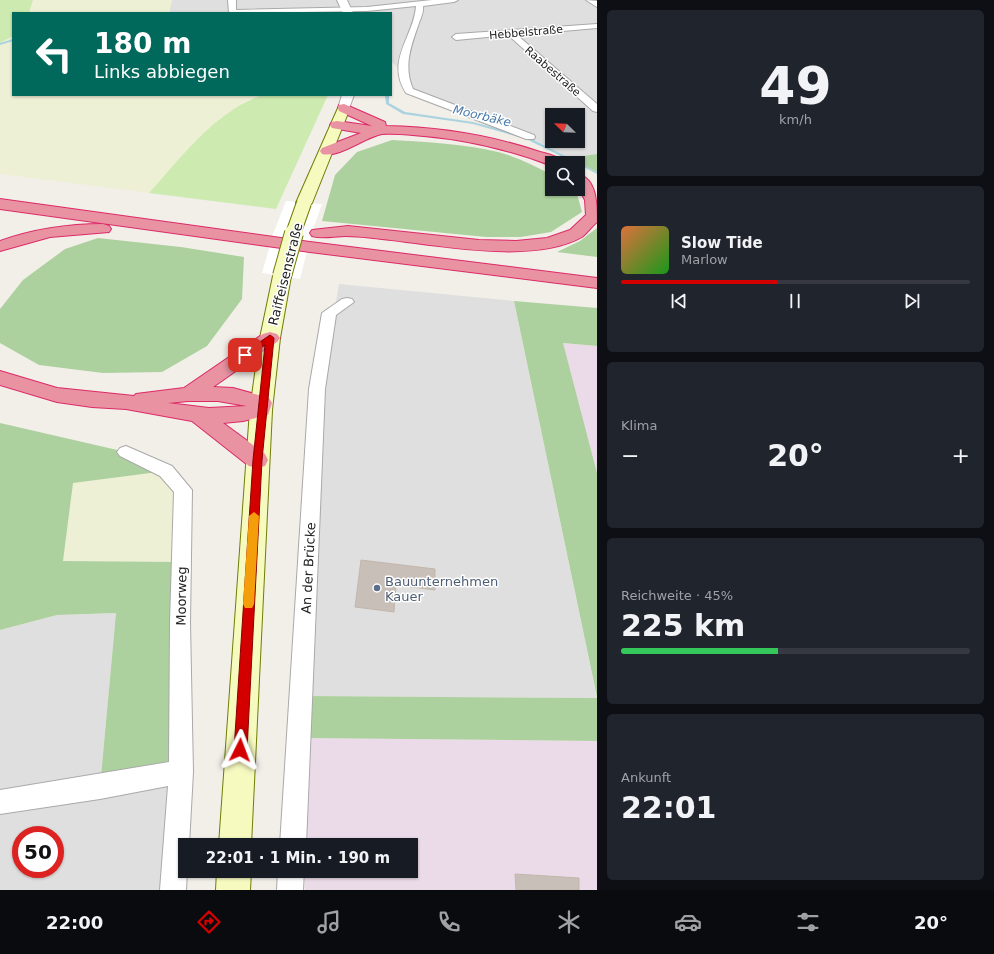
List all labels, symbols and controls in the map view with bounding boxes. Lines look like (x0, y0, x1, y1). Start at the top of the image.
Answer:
street label: Hebbelstraße (489, 23, 564, 42)
text: 180 m (94, 27, 191, 60)
icon: left (28, 28, 80, 80)
street label: Raabestraße (522, 44, 583, 99)
text: 49 (759, 56, 832, 116)
text: Links abbiegen (94, 61, 230, 82)
water label: Moorbäke (452, 103, 512, 129)
north arrow (545, 108, 585, 148)
map controls (545, 108, 585, 196)
text: km/h (779, 112, 812, 127)
button: search (545, 156, 585, 196)
street label: Raiffeisenstraße (265, 221, 305, 327)
text: Slow Tide (681, 234, 763, 252)
text: Marlow (681, 252, 728, 267)
icon: previous (668, 290, 690, 312)
icon: pause (784, 290, 806, 312)
icon: next (901, 290, 923, 312)
pin (228, 338, 262, 372)
icon: arrive (234, 344, 256, 366)
text: Klima (621, 418, 657, 433)
text: 20° (767, 438, 824, 473)
text: − (621, 443, 639, 468)
text: + (952, 443, 970, 468)
street label: An der Brücke (299, 522, 318, 614)
street label: Moorweg (173, 566, 190, 626)
place label: Bauunternehmen Kauer (385, 574, 498, 604)
marker: Bauunternehmen Kauer (372, 583, 382, 593)
text: Reichweite · 45% (621, 588, 733, 603)
text: 225 km (621, 608, 745, 643)
position arrow (219, 729, 261, 771)
text: Ankunft (621, 770, 671, 785)
text: 22:01 (621, 790, 717, 825)
speed limit sign: 50 (12, 826, 64, 878)
text: 22:01 · 1 Min. · 190 m (206, 849, 390, 867)
icon: directions (195, 908, 223, 936)
icon: music (315, 908, 343, 936)
icon: phone (435, 908, 463, 936)
icon: climate (555, 908, 583, 936)
icon: car (674, 908, 702, 936)
icon: filters (794, 908, 822, 936)
text: 22:00 (46, 912, 103, 933)
text: 20° (914, 912, 948, 933)

